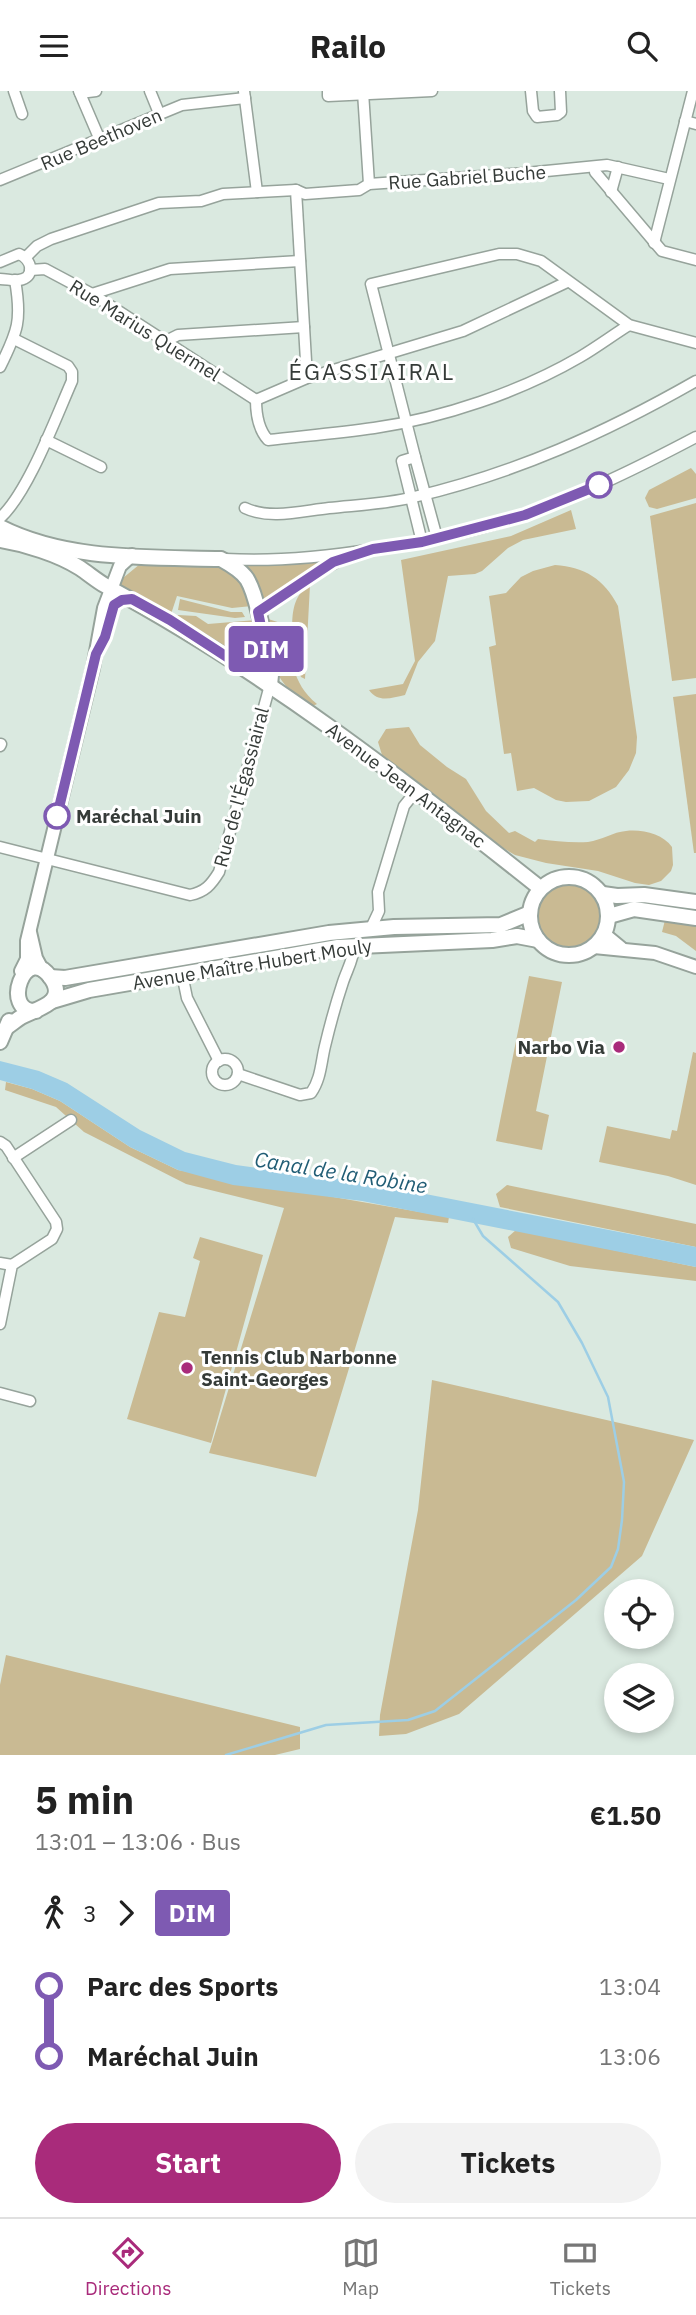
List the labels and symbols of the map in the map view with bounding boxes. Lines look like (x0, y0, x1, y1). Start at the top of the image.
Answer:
street label: Rue Beethoven (37, 103, 165, 175)
street label: Rue Gabriel Buche (387, 160, 547, 194)
street label: Rue Marius Quermel (65, 274, 225, 386)
district label: ÉGASSIAIRAL (289, 356, 455, 386)
unlabelled marker (586, 472, 612, 498)
line badge: DIM (226, 626, 306, 672)
street label: Rue de l'Égassiairal (208, 704, 274, 870)
street label: Avenue Jean Antagnac (321, 717, 491, 853)
marker: Maréchal Juin (44, 803, 70, 829)
place label: Maréchal Juin (76, 804, 202, 828)
street label: Avenue Maître Hubert Mouly (131, 933, 374, 995)
place label: Narbo Via (517, 1035, 605, 1059)
marker: Narbo Via (611, 1039, 627, 1055)
water label: Canal de la Robine (253, 1145, 429, 1199)
place label: Tennis Club Narbonne Saint-Georges (201, 1345, 397, 1391)
marker: Tennis Club Narbonne Saint-Georges (179, 1360, 195, 1376)

